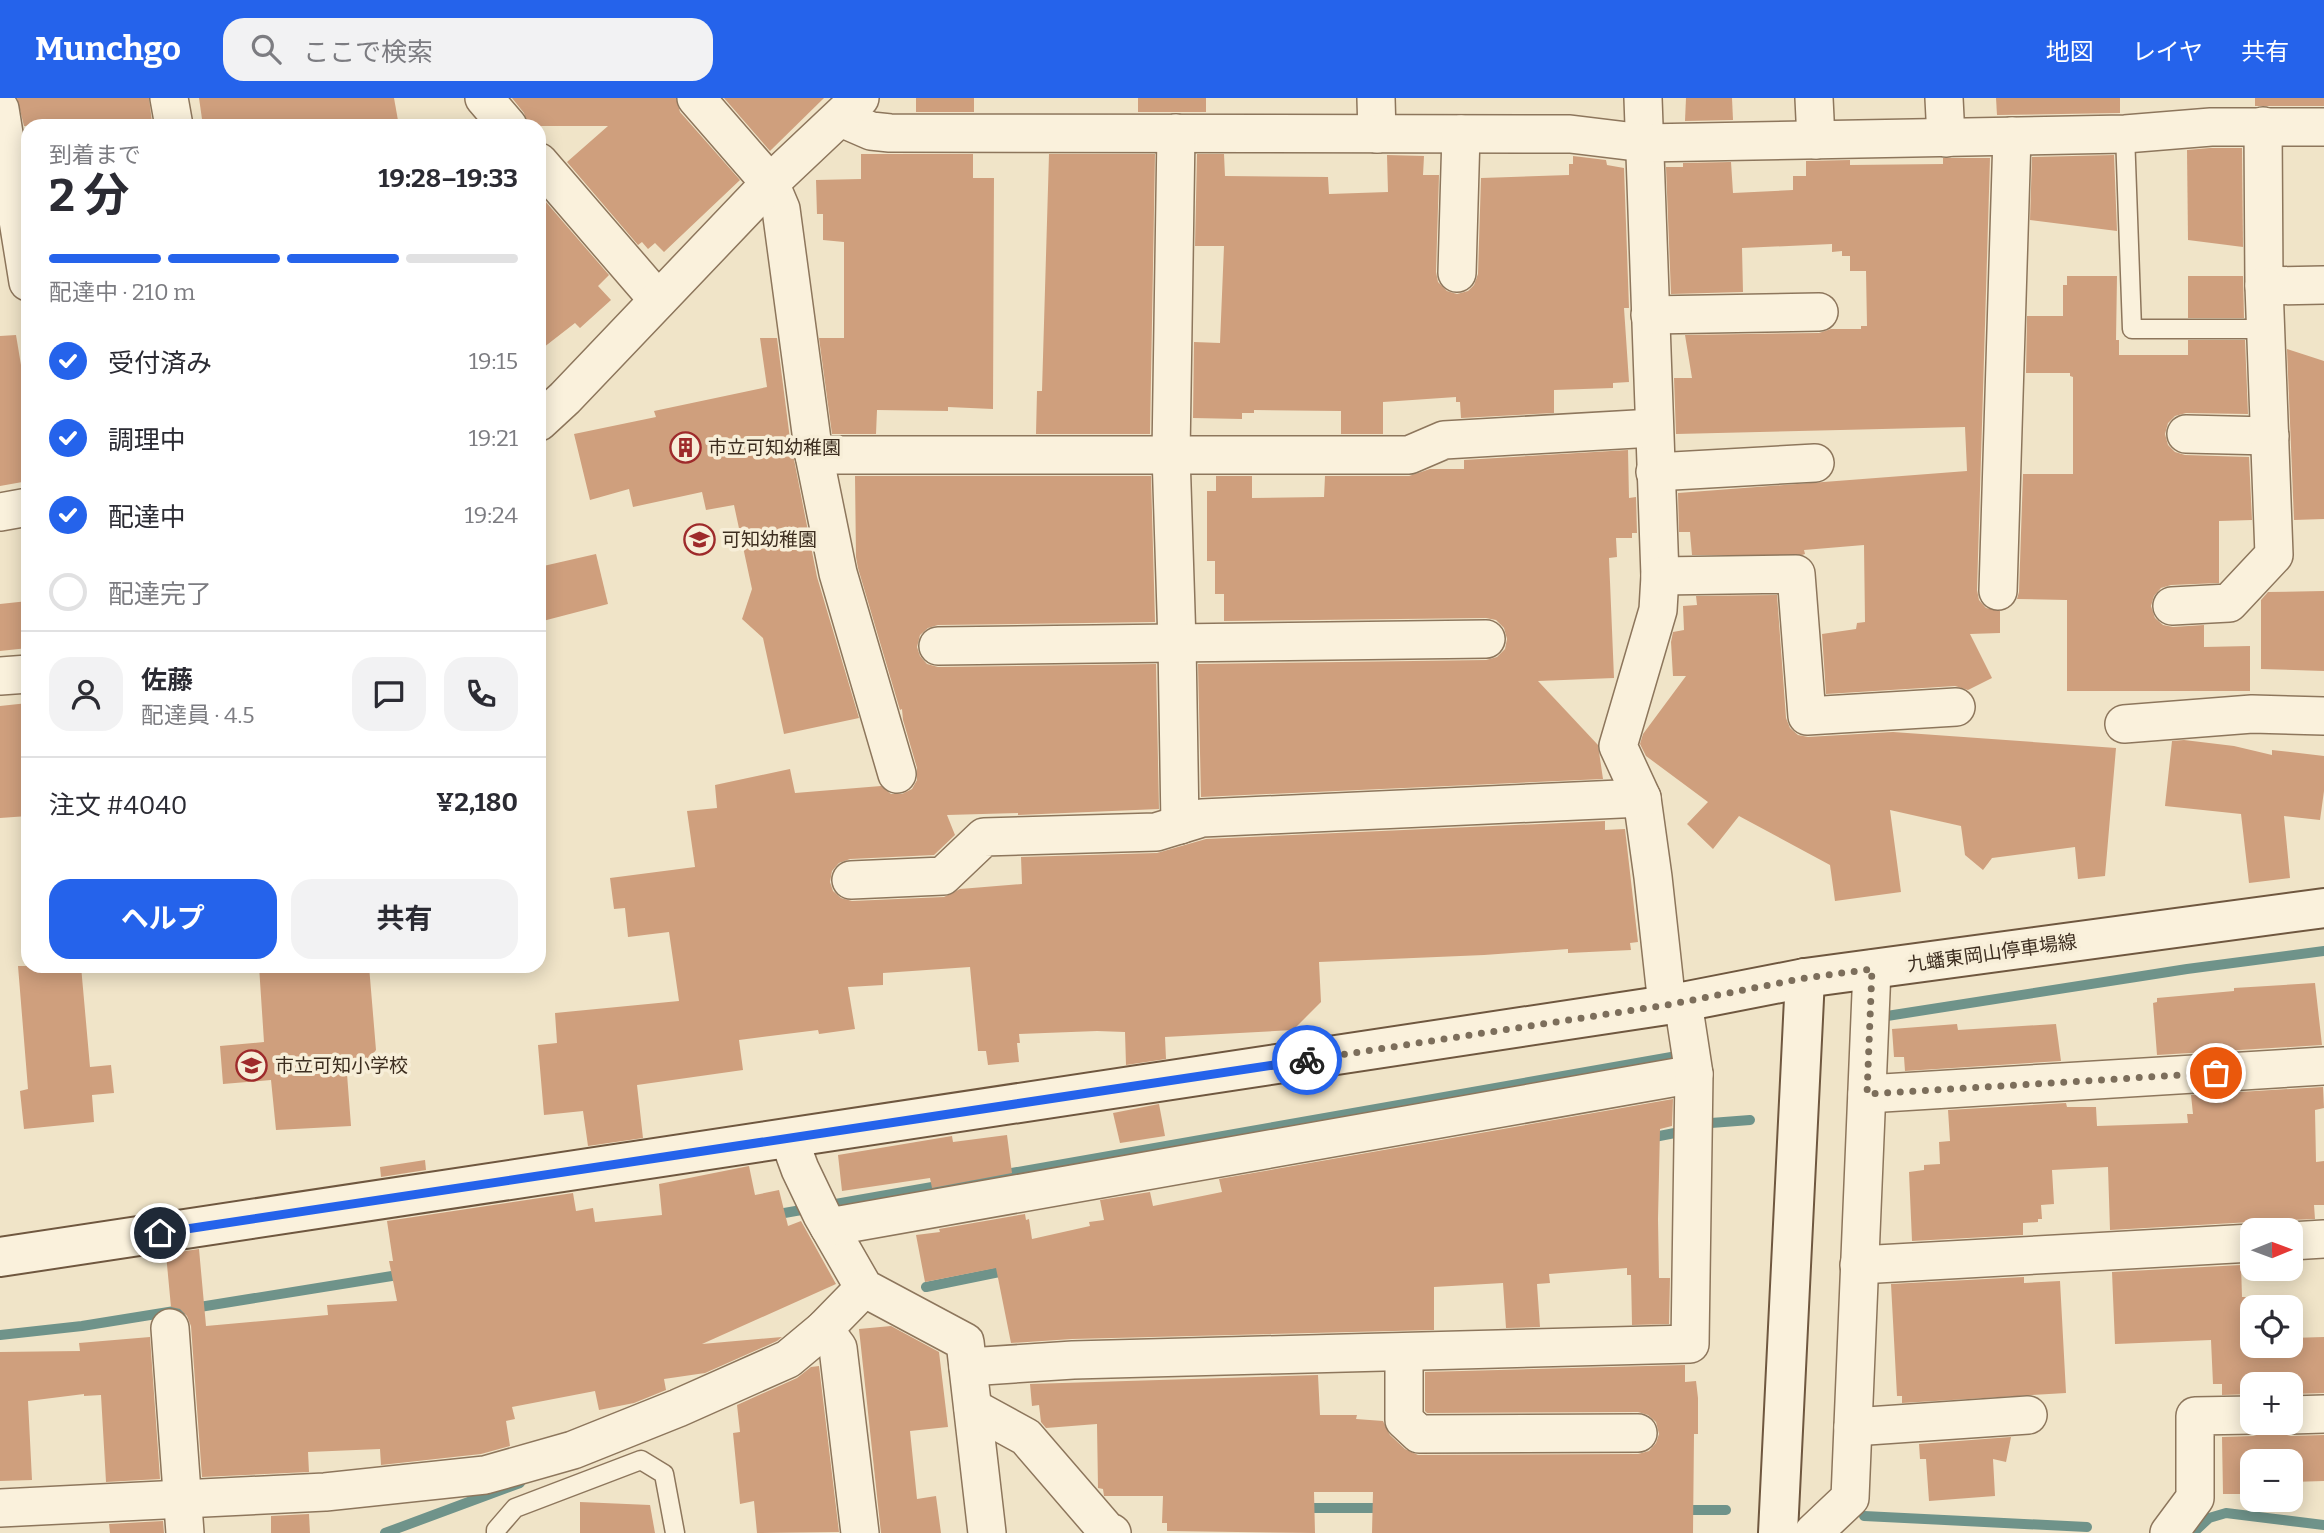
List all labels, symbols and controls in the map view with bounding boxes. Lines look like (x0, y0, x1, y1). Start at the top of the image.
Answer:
search box (223, 18, 713, 81)
text: Munchgo (35, 29, 181, 69)
icon: search (247, 30, 285, 68)
text: ここで検索 (303, 37, 433, 68)
text: 地図 (2046, 38, 2094, 66)
text: レイヤ (2132, 38, 2203, 66)
text: 共有 (2241, 38, 2289, 66)
text: 到着まで (49, 141, 141, 169)
text: 19:28–19:33 (378, 163, 518, 194)
text: 2 分 (49, 168, 129, 223)
text: 配達中 · 210 m (49, 278, 195, 306)
icon: check (49, 342, 87, 380)
text: 19:15 (469, 347, 518, 375)
text: 受付済み (108, 348, 212, 379)
icon: check (49, 419, 87, 457)
text: 19:21 (468, 424, 518, 452)
text: 調理中 (108, 425, 186, 456)
building icon: 市立可知幼稚園 (668, 430, 702, 464)
place label: 市立可知幼稚園 (708, 436, 841, 459)
icon: check (49, 496, 87, 534)
text: 19:24 (464, 501, 518, 529)
text: 配達中 (108, 502, 186, 533)
school or university icon: 可知幼稚園 (682, 522, 716, 556)
place label: 可知幼稚園 (722, 528, 817, 551)
text: 配達完了 (108, 579, 212, 610)
button: person (49, 657, 123, 731)
button: chat (352, 657, 426, 731)
button: phone (444, 657, 518, 731)
text: 佐藤 (141, 665, 193, 696)
text: 配達員 · 4.5 (141, 701, 255, 729)
text: ¥2,180 (436, 787, 518, 818)
text: 注文 #4040 (49, 790, 187, 821)
button: ヘルプ (49, 879, 277, 959)
button: 共有 (291, 879, 518, 959)
street label: 九蟠東岡山停車場線 (1906, 930, 2078, 976)
courier (1272, 1025, 1342, 1095)
icon: bike (1288, 1041, 1326, 1079)
pin (2186, 1043, 2246, 1103)
school or university icon: 市立可知小学校 (235, 1048, 269, 1082)
place label: 市立可知小学校 (275, 1054, 408, 1077)
icon: bag (2197, 1054, 2235, 1092)
pin (130, 1203, 190, 1263)
icon: home (141, 1214, 179, 1252)
north arrow (2240, 1218, 2303, 1281)
map controls (2240, 1218, 2303, 1512)
button: locate (2240, 1295, 2303, 1358)
button: + (2240, 1372, 2303, 1435)
button: − (2240, 1449, 2303, 1512)

